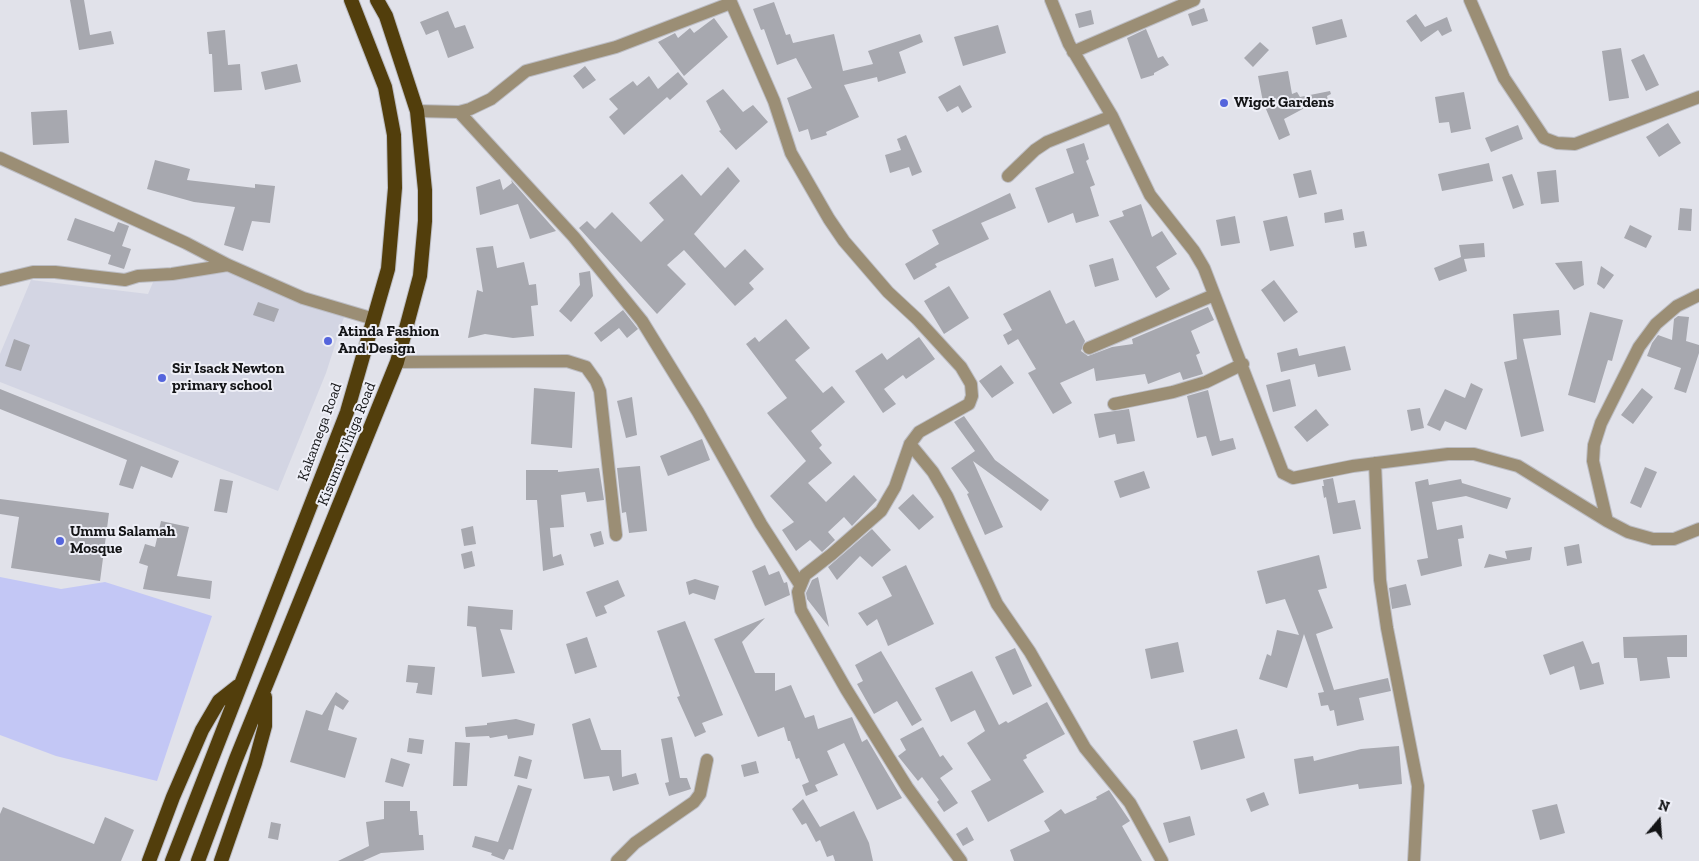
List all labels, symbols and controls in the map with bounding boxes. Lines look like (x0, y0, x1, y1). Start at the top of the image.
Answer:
place label: Wigot Gardens (1234, 94, 1334, 112)
marker: Wigot Gardens (1218, 97, 1230, 109)
place label: Atinda Fashion And Design (338, 323, 439, 358)
marker: Atinda Fashion And Design (322, 335, 334, 347)
place label: Sir Isack Newton primary school (172, 360, 284, 395)
marker: Sir Isack Newton primary school (156, 372, 168, 384)
street label: Kisumu-Vihiga Road (314, 380, 380, 508)
street label: Kakamega Road (294, 381, 346, 483)
place label: Ummu Salamah Mosque (70, 523, 175, 558)
marker: Ummu Salamah Mosque (54, 535, 66, 547)
north arrow (1634, 796, 1684, 846)
text: N (1656, 797, 1671, 816)

